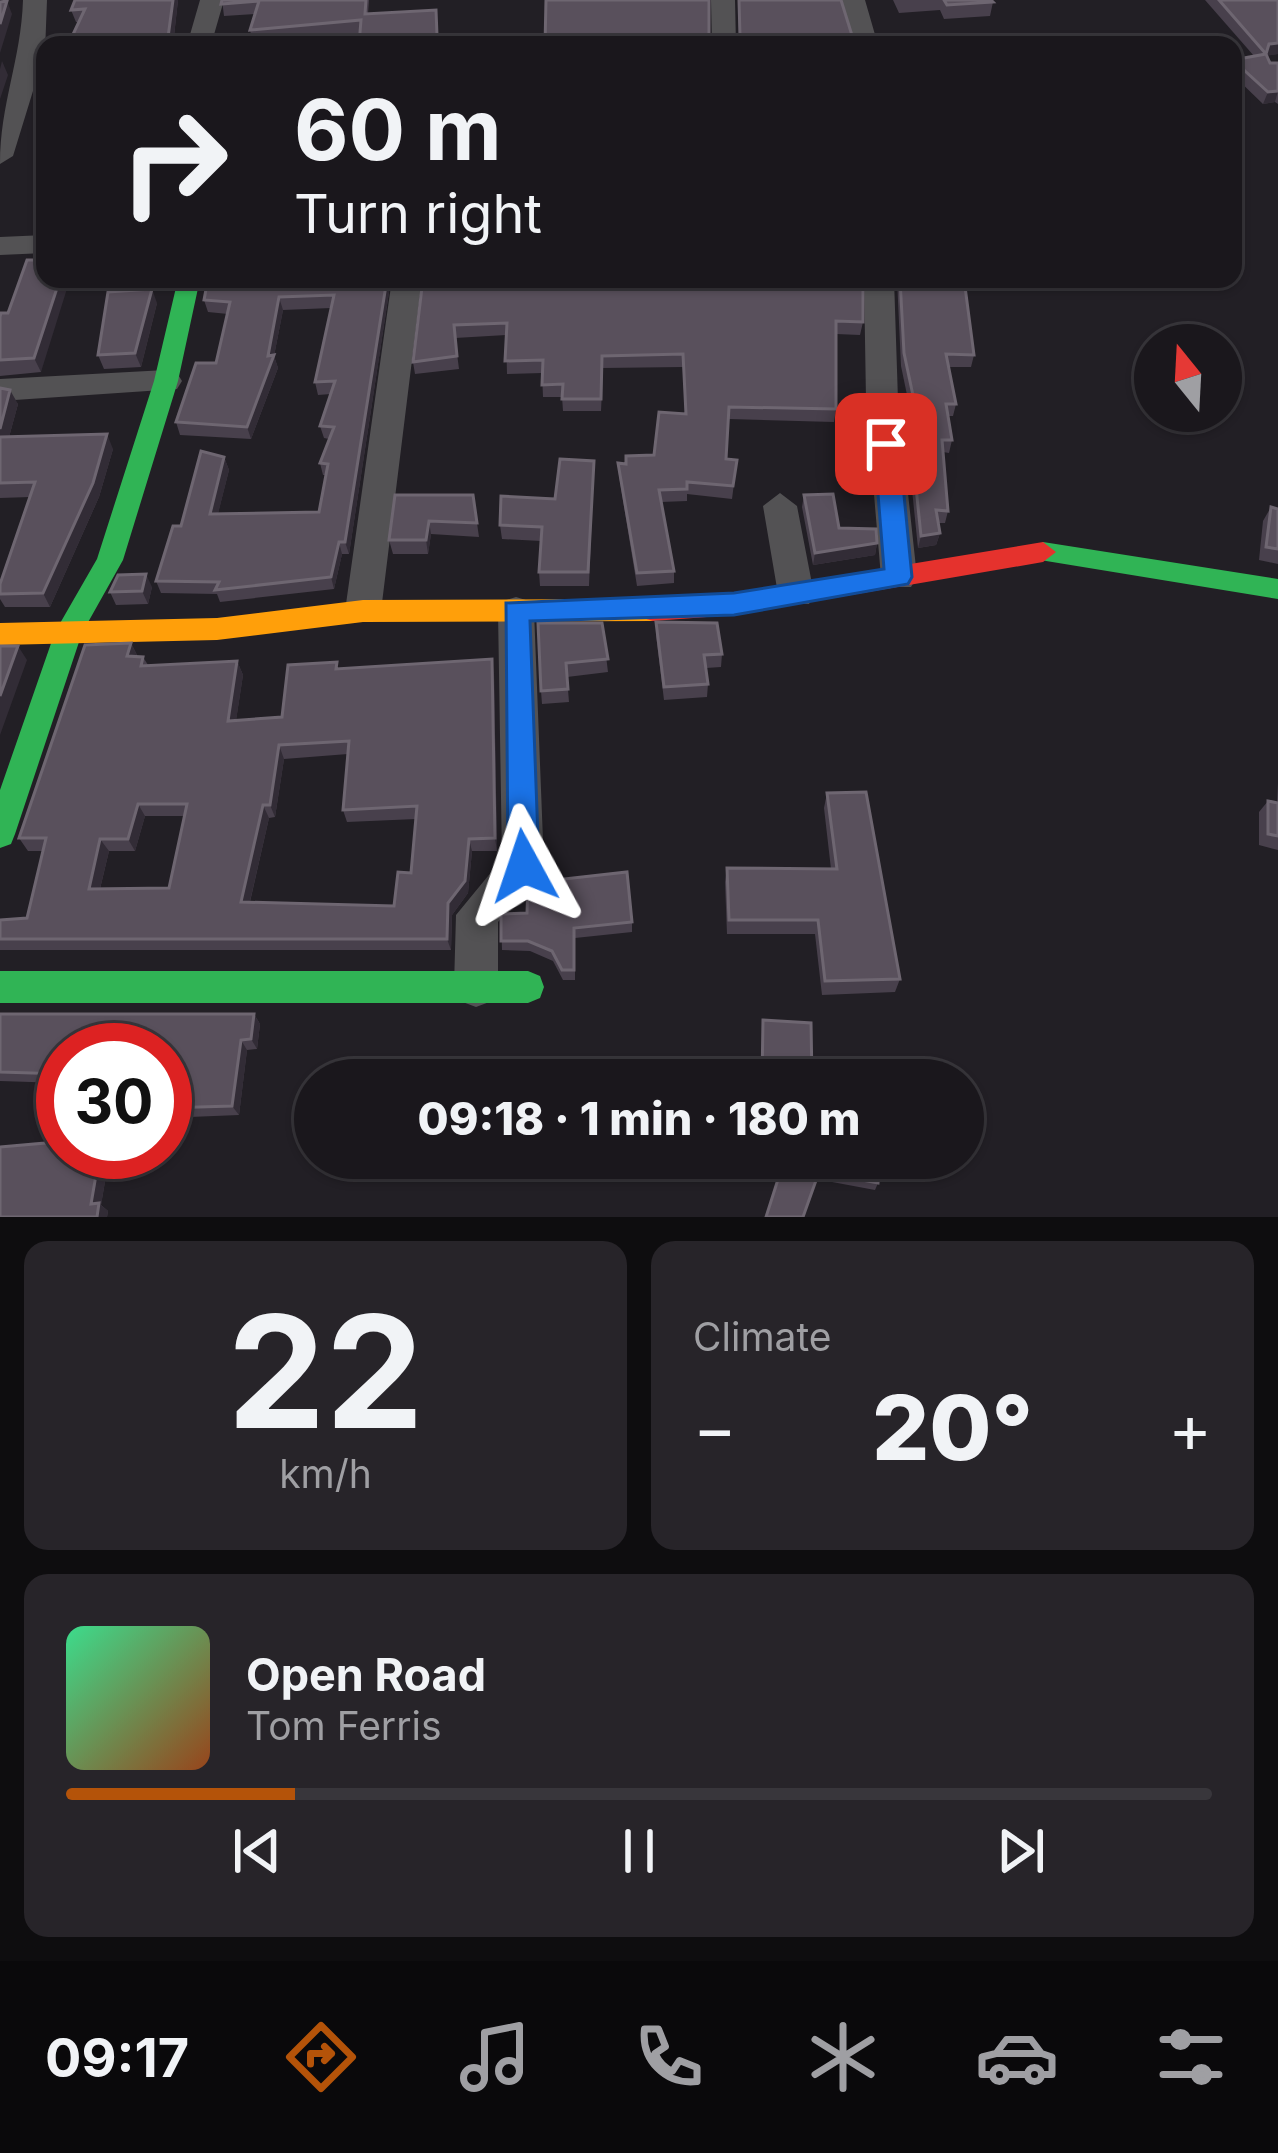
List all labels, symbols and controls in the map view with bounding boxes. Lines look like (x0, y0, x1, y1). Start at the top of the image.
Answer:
text: 60 m (294, 79, 502, 180)
icon: right (96, 84, 252, 240)
text: Turn right (294, 181, 542, 246)
north arrow (1134, 324, 1242, 432)
map controls (1134, 324, 1242, 432)
pin (835, 393, 937, 495)
icon: arrive (853, 411, 919, 477)
position arrow (461, 803, 587, 929)
speed limit sign: 30 (36, 1023, 192, 1179)
text: 09:18 · 1 min · 180 m (418, 1091, 860, 1146)
text: 22 (227, 1277, 424, 1466)
text: Climate (693, 1313, 832, 1360)
text: 20° (872, 1373, 1033, 1482)
text: − (693, 1388, 737, 1468)
text: + (1168, 1388, 1212, 1468)
text: km/h (279, 1450, 372, 1497)
text: Open Road (246, 1647, 486, 1702)
text: Tom Ferris (246, 1702, 441, 1749)
icon: previous (224, 1818, 290, 1884)
icon: pause (606, 1818, 672, 1884)
icon: next (988, 1818, 1054, 1884)
icon: directions (279, 2015, 363, 2099)
icon: music (453, 2015, 537, 2099)
icon: phone (627, 2015, 711, 2099)
icon: climate (801, 2015, 885, 2099)
icon: car (975, 2015, 1059, 2099)
icon: filters (1149, 2015, 1233, 2099)
text: 09:17 (45, 2025, 189, 2090)

